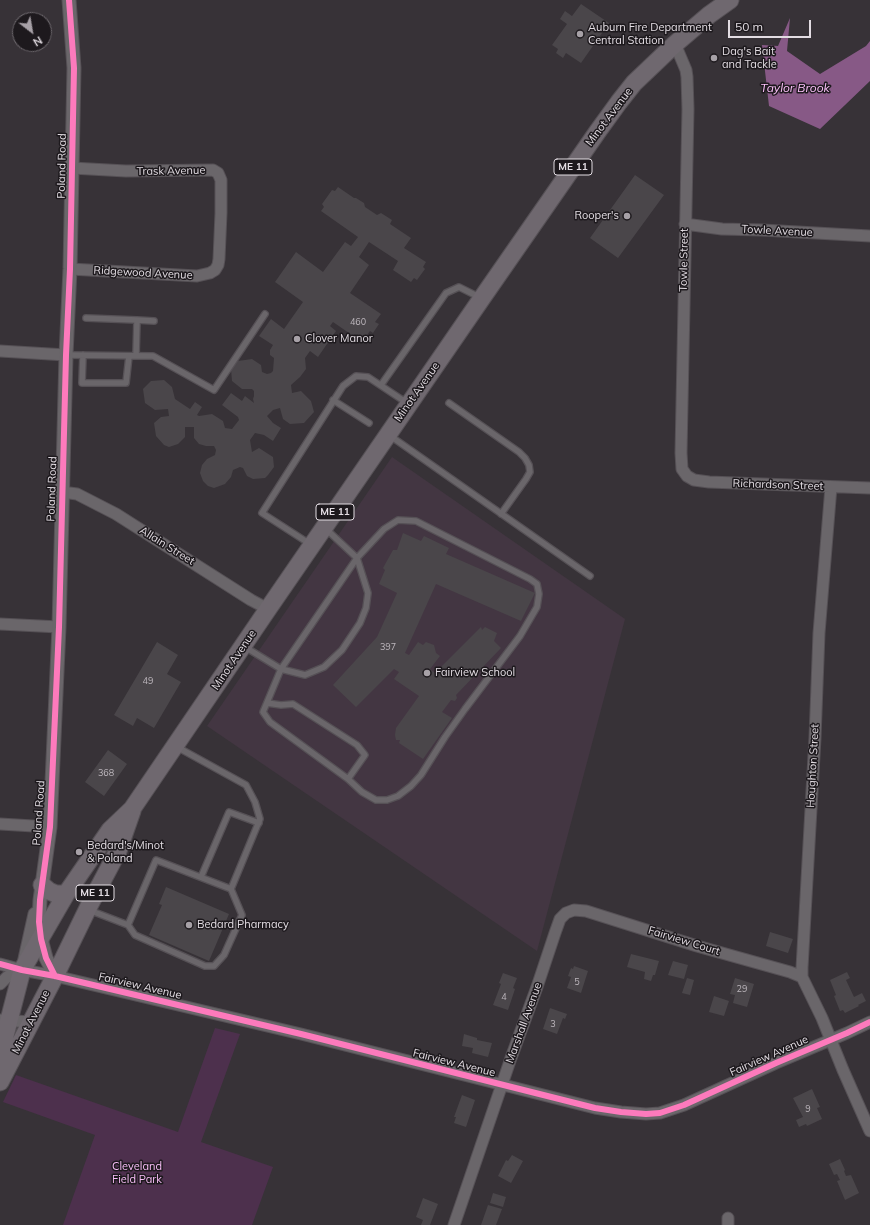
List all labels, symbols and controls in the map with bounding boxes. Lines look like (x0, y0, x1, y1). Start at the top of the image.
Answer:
north arrow (12, 12, 52, 52)
scale bar (730, 12, 813, 38)
text: 50 m (735, 19, 763, 34)
place label: Auburn Fire Department Central Station (588, 21, 712, 47)
marker: Auburn Fire Department Central Station (575, 29, 585, 39)
text: N (30, 33, 45, 50)
place label: Dag's Bait and Tackle (722, 45, 777, 71)
marker: Dag's Bait and Tackle (709, 53, 719, 63)
water label: Taylor Brook (760, 81, 830, 95)
street label: Minot Avenue (583, 85, 635, 149)
street label: Poland Road (55, 133, 69, 199)
road number: ME 11 (554, 159, 592, 175)
street label: Trask Avenue (137, 164, 205, 178)
place label: Rooper's (574, 209, 619, 223)
marker: Rooper's (622, 211, 632, 221)
street label: Towle Avenue (741, 223, 813, 239)
street label: Towle Street (677, 228, 691, 292)
street label: Ridgewood Avenue (93, 264, 193, 282)
house number: 460 (350, 317, 366, 327)
place label: Clover Manor (305, 332, 373, 346)
marker: Clover Manor (292, 334, 302, 344)
street label: Minot Avenue (392, 360, 442, 424)
street label: Poland Road (44, 456, 60, 522)
street label: Richardson Street (732, 477, 824, 493)
road number: ME 11 (316, 504, 354, 520)
street label: Allain Street (137, 524, 197, 568)
street label: Minot Avenue (209, 627, 259, 693)
house number: 397 (380, 642, 396, 652)
place label: Fairview School (435, 666, 515, 680)
marker: Fairview School (422, 668, 432, 678)
house number: 49 (143, 676, 153, 686)
street label: Houghton Street (804, 724, 822, 808)
house number: 368 (98, 768, 114, 778)
street label: Poland Road (30, 780, 48, 846)
place label: Bedard's/Minot & Poland (87, 839, 164, 865)
marker: Bedard's/Minot & Poland (74, 847, 84, 857)
road number: ME 11 (76, 885, 114, 901)
place label: Bedard Pharmacy (197, 918, 289, 932)
marker: Bedard Pharmacy (184, 920, 194, 930)
street label: Fairview Court (647, 924, 721, 958)
street label: Fairview Avenue (97, 970, 183, 1002)
house number: 5 (574, 977, 580, 987)
street label: Marshall Avenue (503, 981, 545, 1065)
house number: 29 (737, 984, 747, 994)
street label: Minot Avenue (9, 988, 53, 1056)
house number: 4 (501, 992, 507, 1002)
house number: 3 (550, 1019, 556, 1029)
street label: Fairview Avenue (728, 1033, 810, 1079)
street label: Fairview Avenue (411, 1046, 497, 1080)
house number: 9 (805, 1104, 811, 1114)
park label: Cleveland Field Park (112, 1160, 162, 1186)

